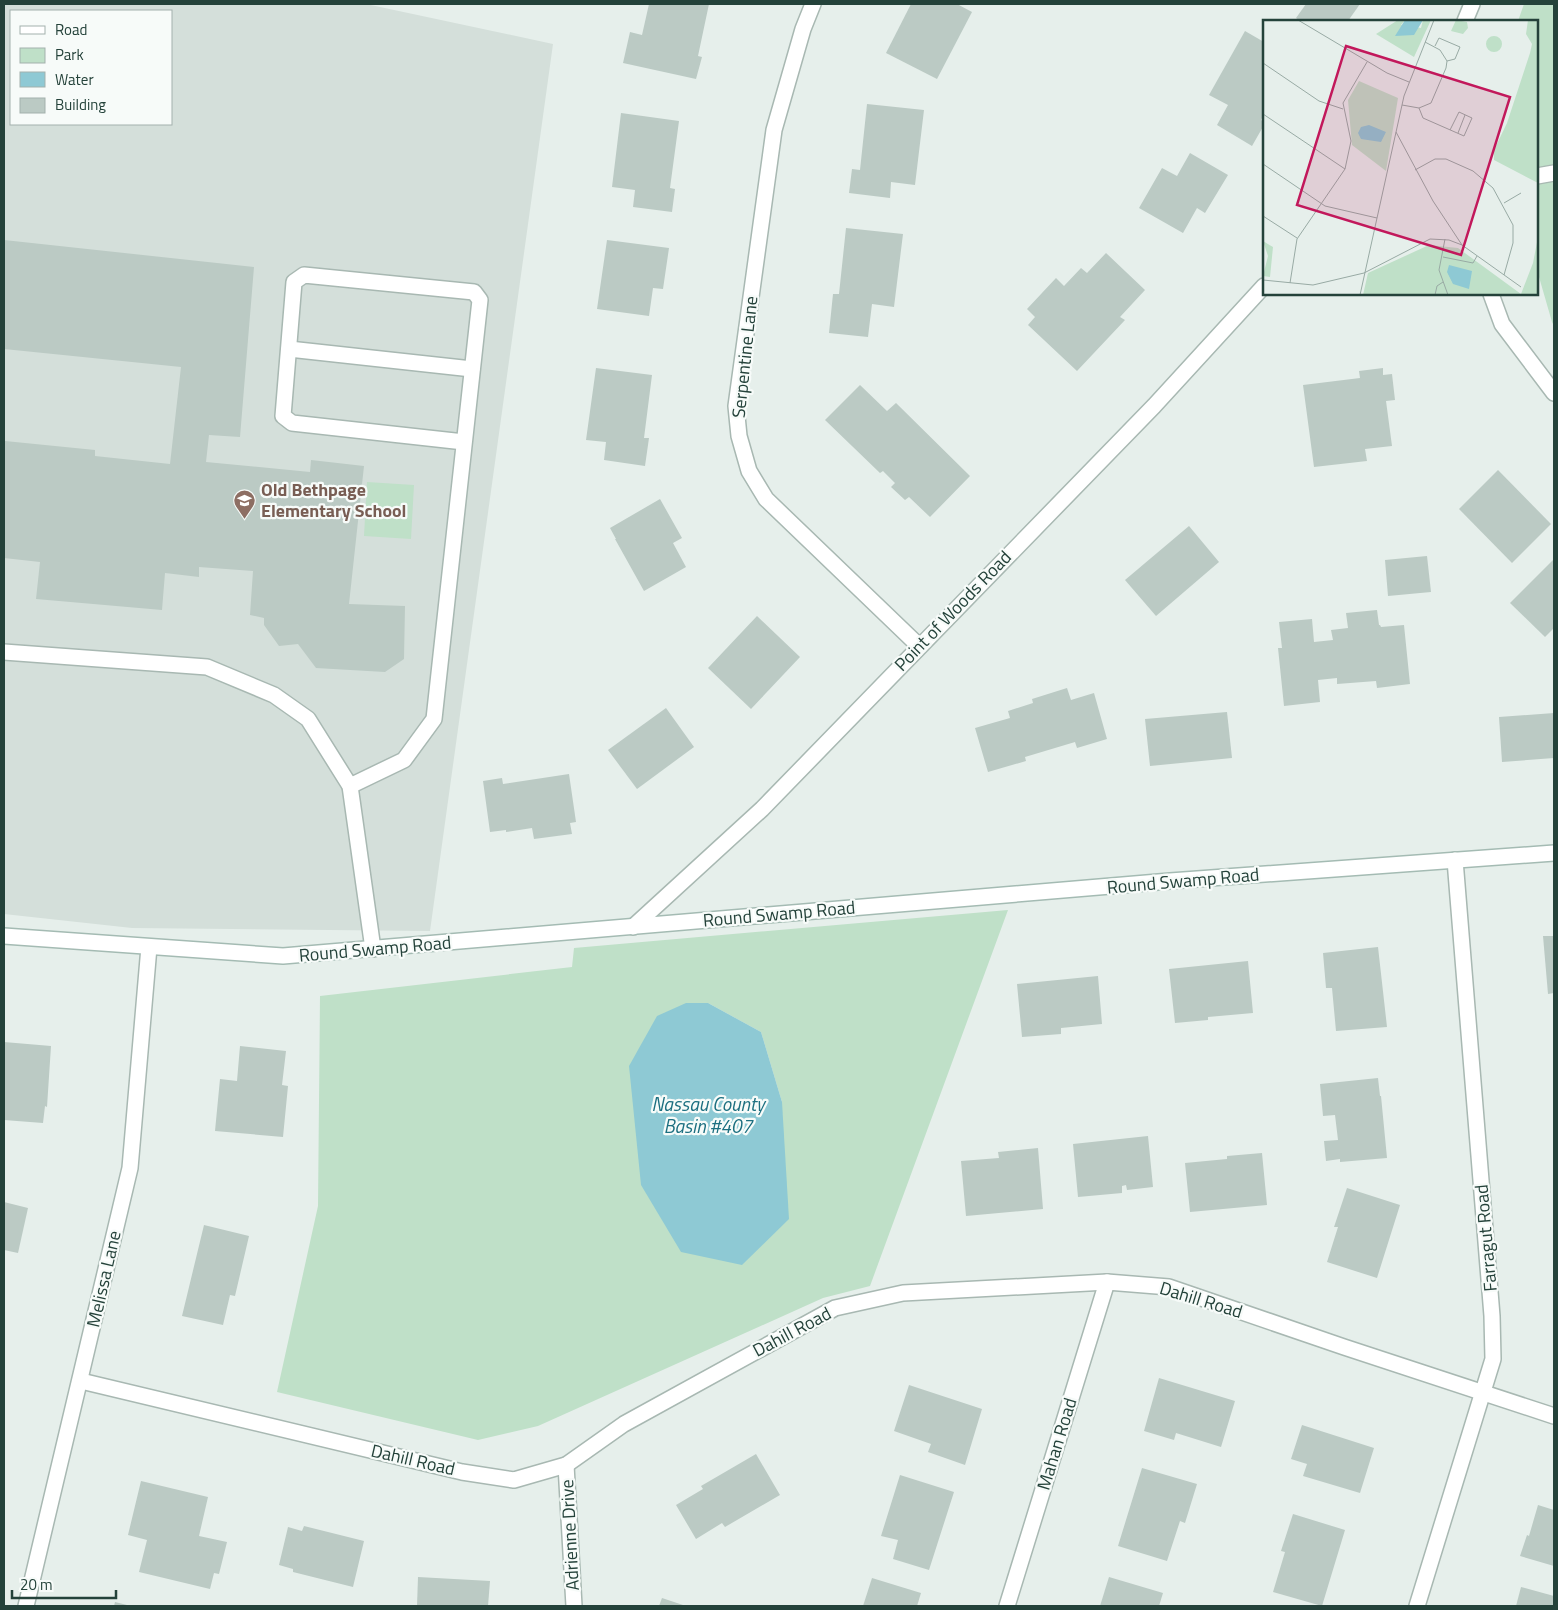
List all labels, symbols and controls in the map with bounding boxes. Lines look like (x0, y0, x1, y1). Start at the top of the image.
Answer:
legend (10, 10, 172, 125)
text: Road (55, 18, 87, 41)
inset map (1263, 20, 1538, 295)
text: Park (55, 43, 84, 66)
text: Water (55, 68, 94, 91)
text: Building (55, 93, 106, 116)
street label: Serpentine Lane (725, 295, 764, 419)
place label: Old Bethpage Elementary School (261, 476, 406, 524)
school or university icon: Old Bethpage Elementary School (233, 488, 257, 519)
street label: Point of Woods Road (888, 544, 1018, 677)
street label: Round Swamp Road (1106, 860, 1260, 901)
street label: Round Swamp Road (702, 893, 856, 934)
street label: Round Swamp Road (298, 928, 452, 969)
water label: Nassau County Basin #407 (651, 1089, 767, 1140)
street label: Farragut Road (1467, 1183, 1504, 1293)
street label: Melissa Lane (79, 1228, 128, 1330)
street label: Dahill Road (1156, 1274, 1246, 1325)
street label: Dahill Road (748, 1300, 836, 1364)
street label: Mahan Road (1030, 1394, 1083, 1493)
street label: Dahill Road (368, 1437, 458, 1482)
street label: Adrienne Drive (553, 1479, 586, 1591)
scale bar (12, 1568, 116, 1600)
text: 20 m (20, 1573, 53, 1596)

